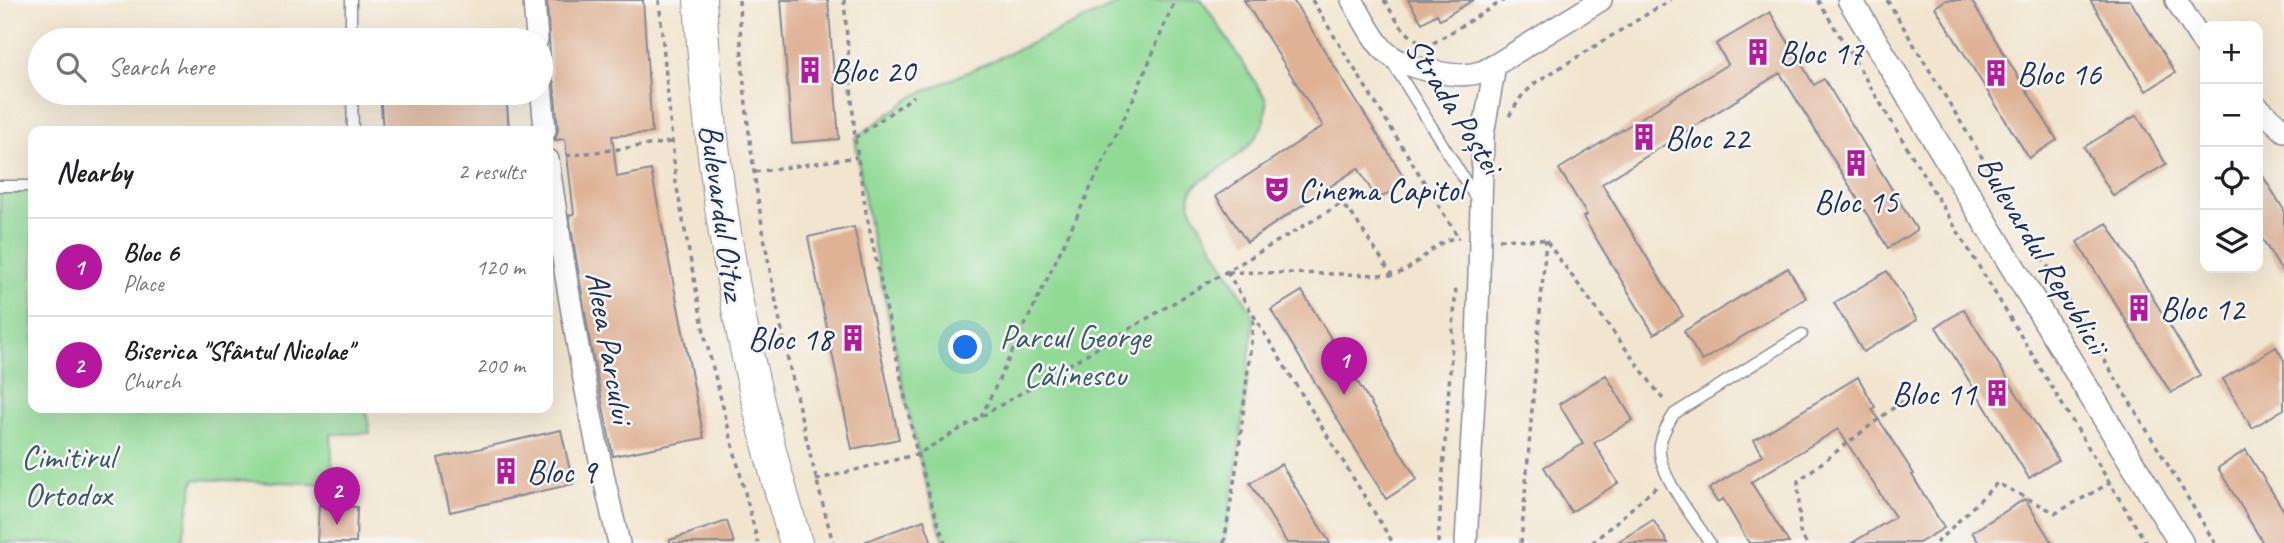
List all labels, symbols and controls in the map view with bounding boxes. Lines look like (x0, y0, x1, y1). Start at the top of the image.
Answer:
map controls (2200, 21, 2263, 273)
button: + (2200, 21, 2263, 84)
search box (28, 28, 553, 105)
street label: Strada Poștei (1396, 29, 1515, 185)
place label: Bloc 17 (1779, 32, 1865, 74)
building icon: Bloc 17 (1743, 37, 1773, 67)
icon: search (52, 48, 90, 86)
text: Search here (108, 50, 214, 83)
place label: Bloc 20 (831, 50, 917, 92)
place label: Bloc 16 (2017, 53, 2102, 95)
building icon: Bloc 20 (795, 55, 825, 85)
building icon: Bloc 16 (1981, 58, 2011, 88)
button: − (2200, 84, 2263, 147)
place label: Bloc 22 (1665, 117, 1752, 159)
street label: Bulevardul Oituz (690, 122, 757, 306)
building icon: Bloc 22 (1629, 122, 1659, 152)
button: locate (2200, 147, 2263, 210)
building icon: Bloc 15 (1841, 148, 1871, 178)
street label: Bulevardul Republicii (1967, 148, 2121, 365)
text: Nearby (56, 153, 132, 191)
text: 2 results (458, 157, 525, 186)
place label: Cinema Capitol (1298, 169, 1469, 211)
theatre icon: Cinema Capitol (1262, 174, 1292, 204)
place label: Bloc 15 (1814, 181, 1900, 223)
button: layers (2200, 210, 2263, 273)
text: Bloc 6 (123, 236, 179, 269)
text: 1 (74, 253, 84, 282)
text: 120 m (476, 253, 525, 282)
street label: Aleea Parcului (576, 268, 645, 430)
text: Place (123, 269, 163, 298)
place label: Bloc 12 (2160, 288, 2247, 330)
building icon: Bloc 12 (2124, 293, 2154, 323)
park label: Parcul George Călinescu (1000, 316, 1152, 396)
place label: Bloc 18 (748, 318, 835, 360)
building icon: Bloc 18 (838, 323, 868, 353)
your location (948, 330, 982, 364)
text: Biserica "Sfântul Nicolae" (123, 334, 353, 367)
pin: 1 (1321, 337, 1367, 395)
text: 2 (74, 351, 84, 380)
text: 200 m (476, 351, 525, 380)
text: Church (123, 367, 181, 396)
place label: Bloc 11 (1892, 373, 1978, 415)
building icon: Bloc 11 (1982, 378, 2012, 408)
park label: Cimitirul Ortodox (21, 436, 120, 516)
place label: Bloc 9 (527, 451, 599, 493)
building icon: Bloc 9 (491, 456, 521, 486)
pin: 2 (314, 467, 360, 525)

